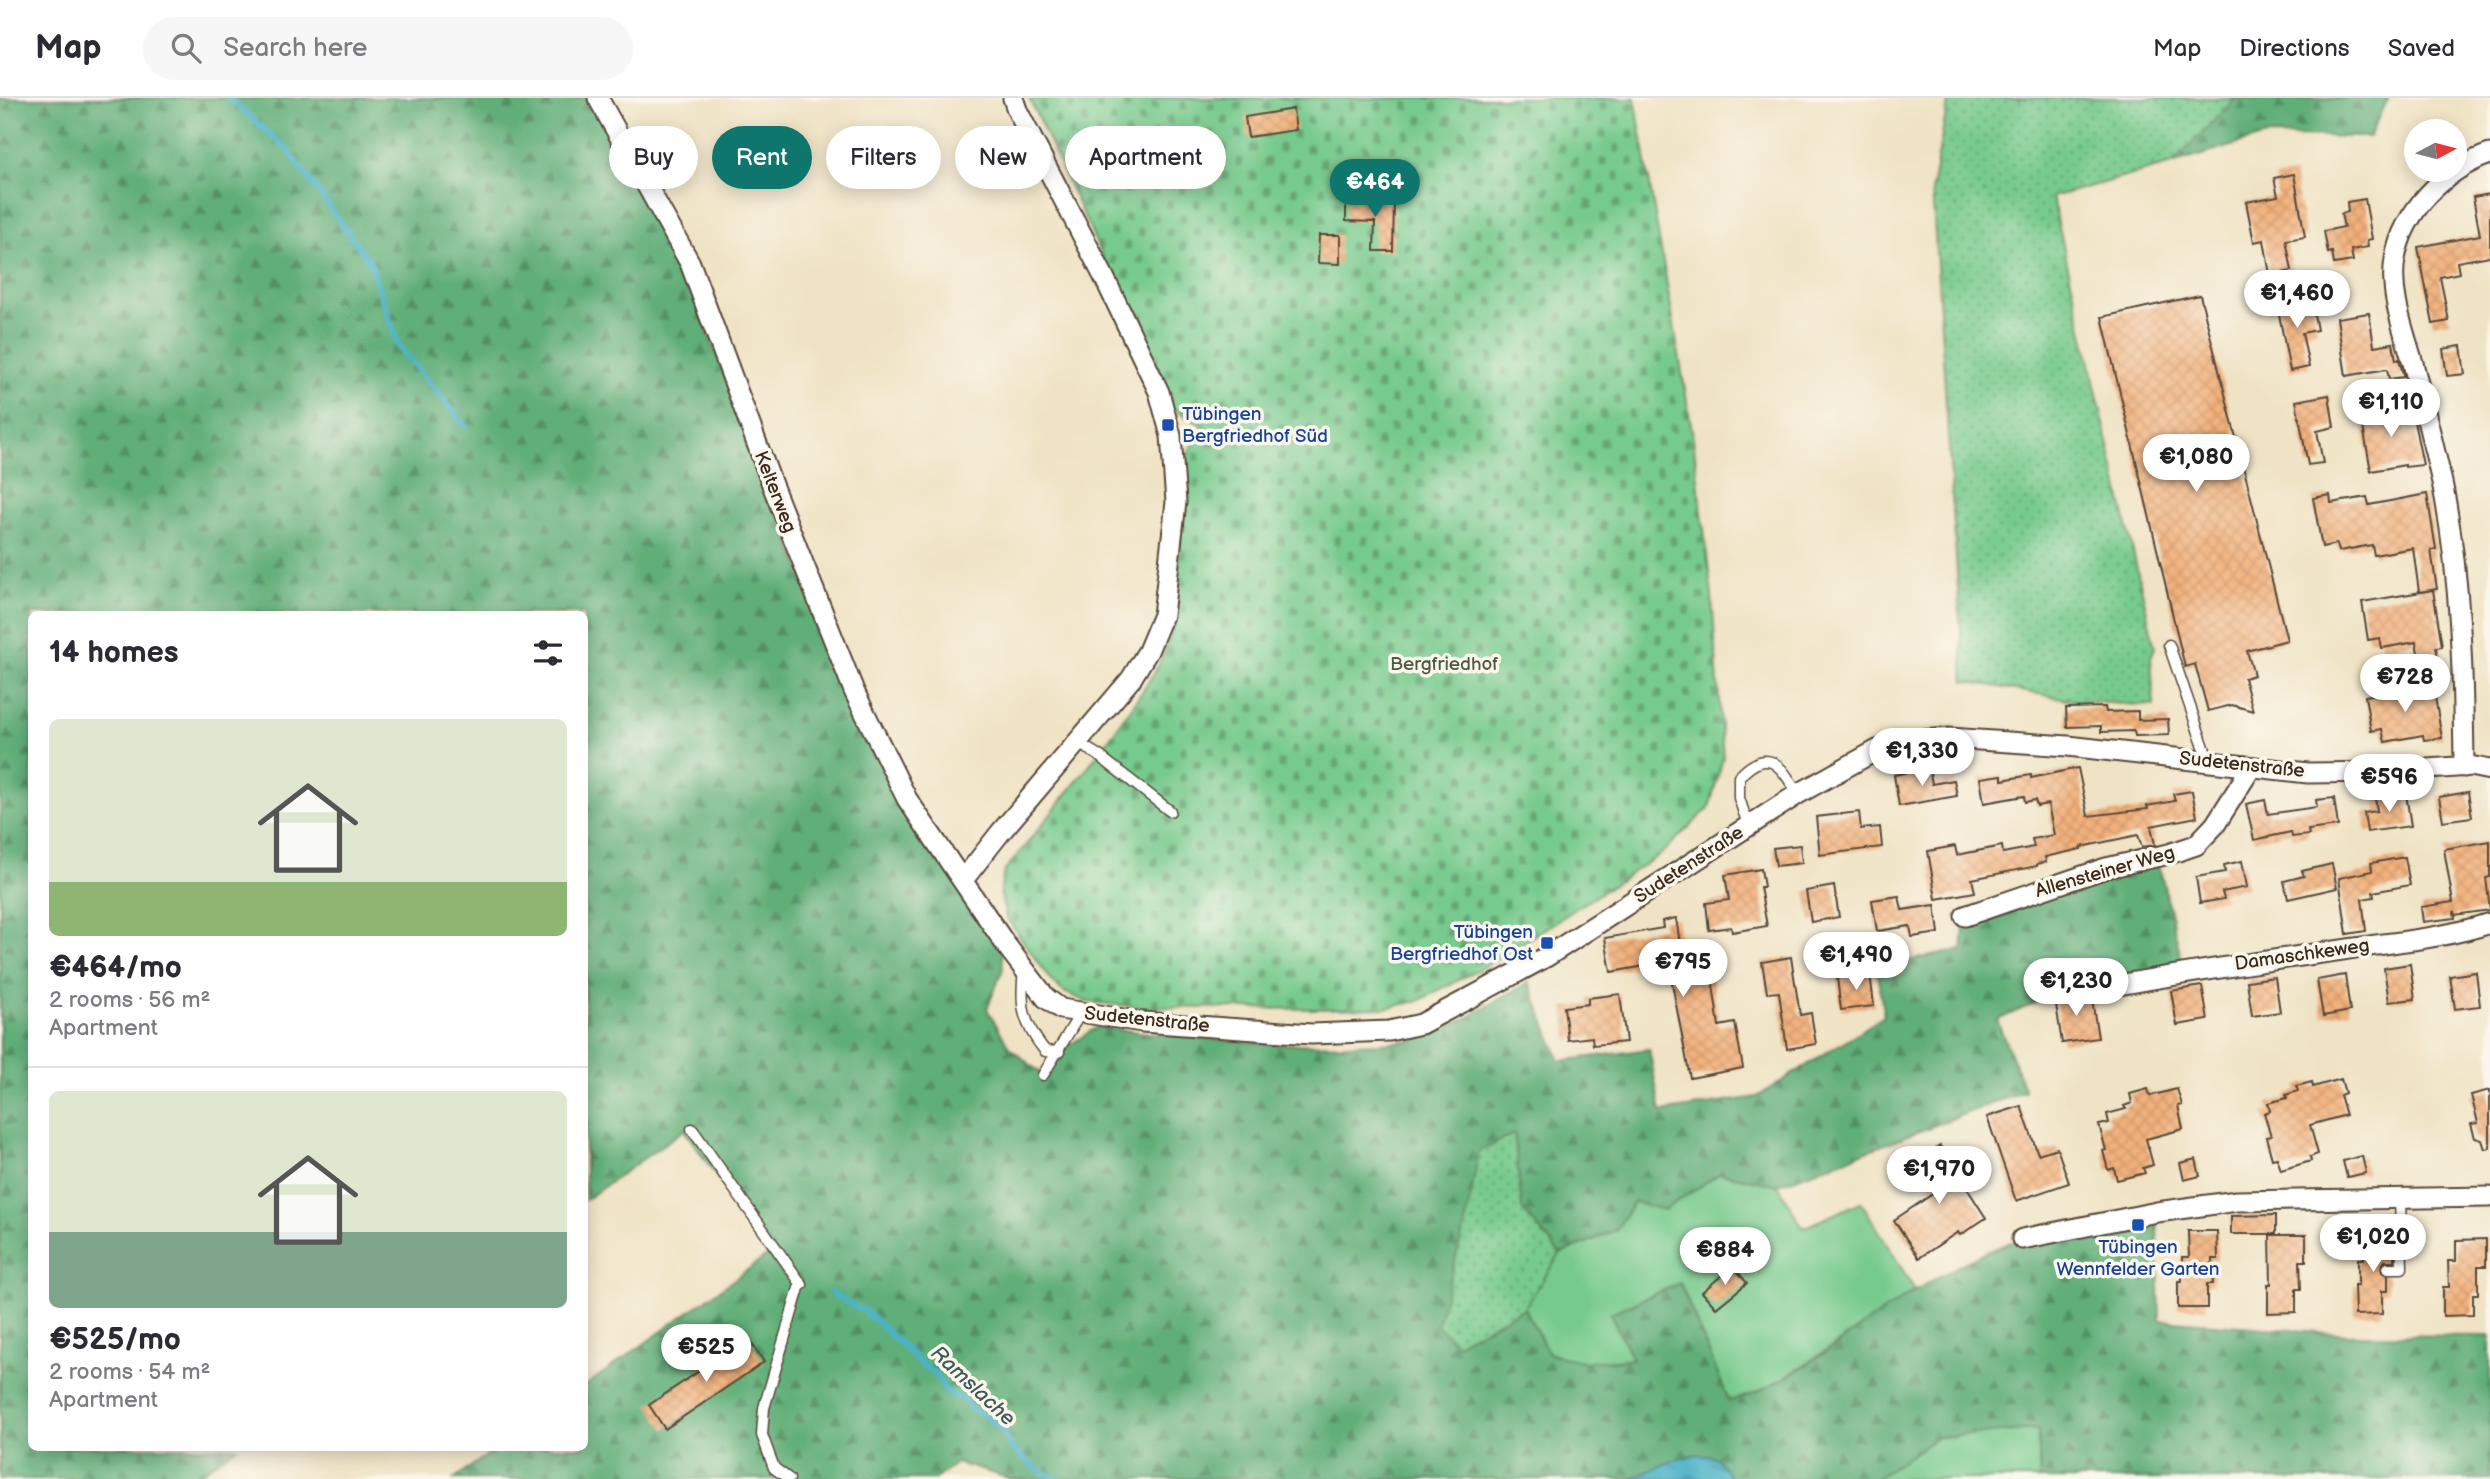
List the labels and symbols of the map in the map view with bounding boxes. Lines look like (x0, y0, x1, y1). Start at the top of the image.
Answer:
north arrow (2404, 119, 2468, 182)
pin: €464 (1334, 159, 1416, 219)
pin: €1,460 (2240, 271, 2354, 330)
pin: €1,110 (2334, 380, 2448, 439)
place label: Tübingen Bergfriedhof Süd (1182, 403, 1328, 448)
marker: Tübingen Bergfriedhof Süd (1160, 417, 1176, 433)
pin: €1,080 (2139, 434, 2253, 494)
street label: Kelterweg (749, 448, 801, 536)
park label: Bergfriedhof (1390, 653, 1498, 676)
pin: €728 (2364, 654, 2446, 714)
pin: €1,330 (1865, 728, 1979, 788)
street label: Sudetenstraße (2178, 747, 2306, 783)
pin: €596 (2348, 754, 2430, 814)
street label: Sudetenstraße (1630, 821, 1748, 909)
street label: Allensteiner Weg (2033, 841, 2177, 903)
place label: Tübingen Bergfriedhof Ost (1390, 921, 1533, 966)
pin: €1,490 (1799, 932, 1913, 992)
street label: Damaschkeweg (2233, 934, 2371, 976)
marker: Tübingen Bergfriedhof Ost (1539, 935, 1555, 951)
pin: €795 (1642, 940, 1724, 999)
pin: €1,230 (2019, 958, 2133, 1018)
street label: Sudetenstraße (1083, 1002, 1211, 1038)
pin: €1,970 (1882, 1146, 1996, 1206)
pin: €1,020 (2316, 1214, 2430, 1274)
marker: Tübingen Wennfelder Garten (2130, 1217, 2146, 1233)
pin: €884 (1684, 1228, 1766, 1287)
place label: Tübingen Wennfelder Garten (2056, 1236, 2220, 1281)
pin: €525 (665, 1324, 747, 1384)
water label: Ramslache (926, 1341, 1020, 1431)

